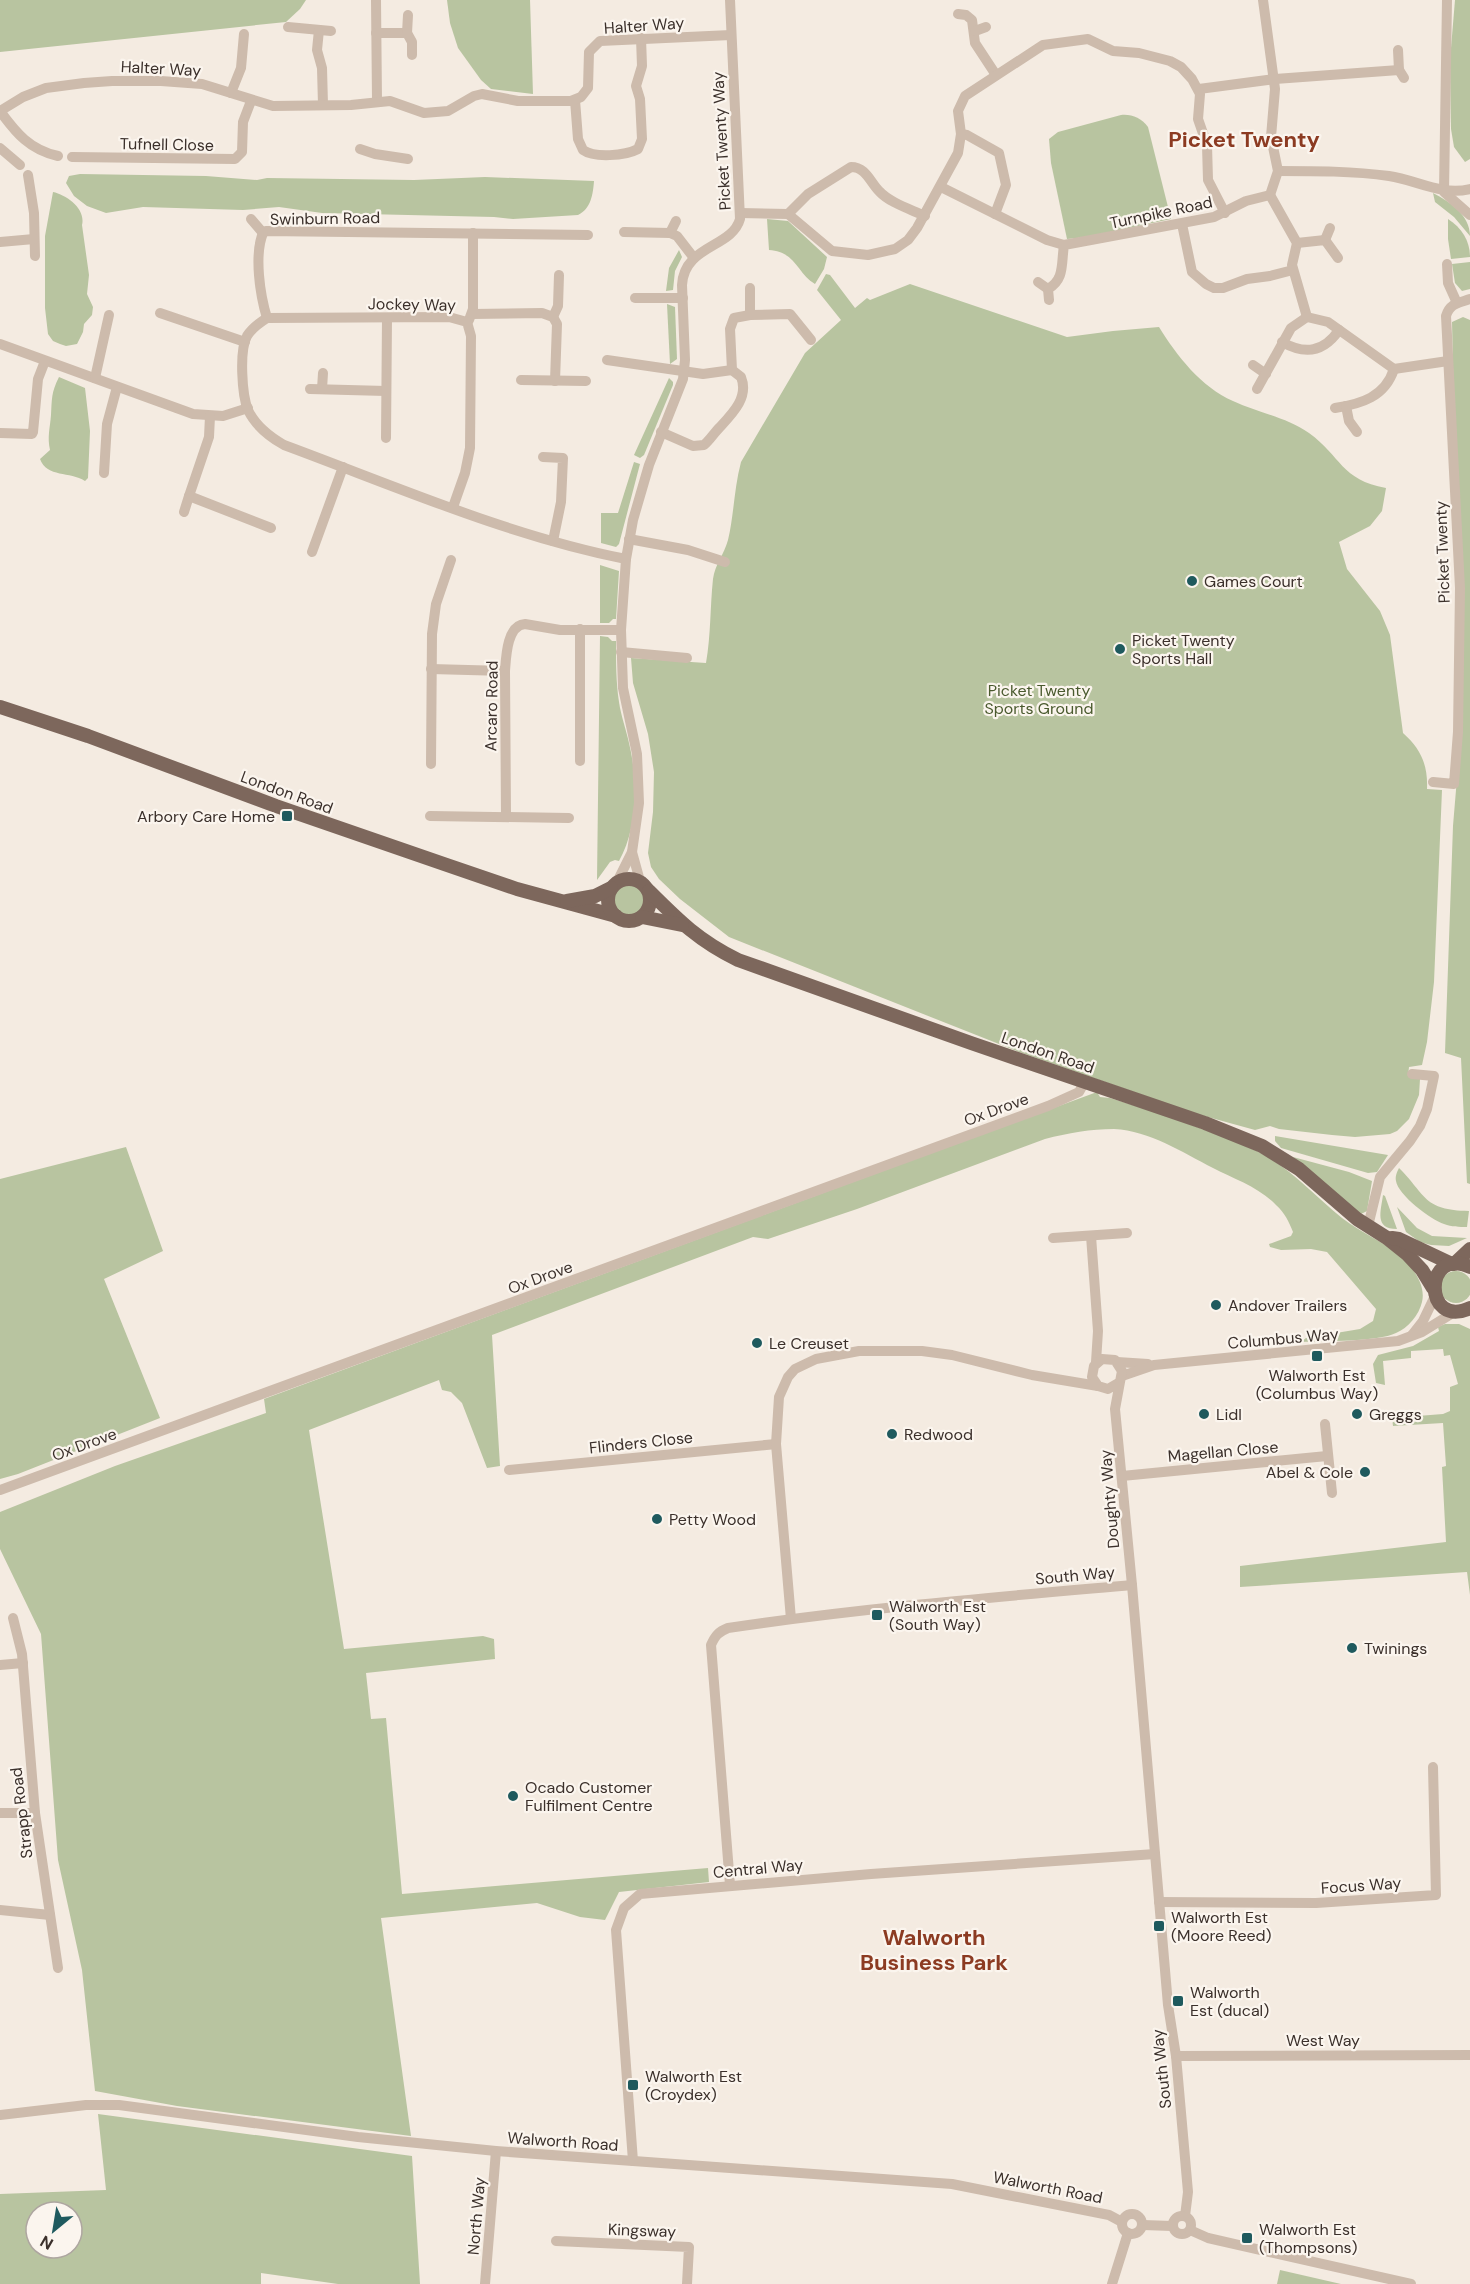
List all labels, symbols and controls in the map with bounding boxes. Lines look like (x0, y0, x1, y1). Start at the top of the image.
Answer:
street label: Halter Way (603, 12, 685, 39)
street label: Halter Way (120, 56, 202, 81)
street label: Picket Twenty Way (707, 71, 736, 211)
district label: Picket Twenty (1168, 125, 1320, 154)
street label: Tufnell Close (120, 133, 214, 156)
street label: Turnpike Road (1108, 191, 1214, 234)
street label: Swinburn Road (270, 207, 380, 230)
street label: Jockey Way (368, 293, 456, 316)
street label: Picket Twenty (1430, 500, 1455, 604)
place label: Games Court (1204, 571, 1303, 592)
marker: Games Court (1185, 574, 1199, 588)
place label: Picket Twenty Sports Hall (1132, 630, 1235, 669)
marker: Picket Twenty Sports Hall (1113, 642, 1127, 656)
street label: Arcaro Road (480, 660, 503, 752)
park label: Picket Twenty Sports Ground (985, 680, 1093, 719)
street label: London Road (238, 766, 336, 819)
place label: Arbory Care Home (137, 806, 275, 827)
marker: Arbory Care Home (280, 809, 294, 823)
street label: London Road (999, 1027, 1097, 1078)
street label: Ox Drove (961, 1088, 1031, 1131)
street label: Ox Drove (505, 1256, 575, 1299)
place label: Andover Trailers (1228, 1295, 1347, 1316)
marker: Andover Trailers (1209, 1298, 1223, 1312)
street label: Columbus Way (1227, 1323, 1340, 1354)
place label: Le Creuset (769, 1333, 849, 1354)
marker: Le Creuset (750, 1336, 764, 1350)
marker: Walworth Est (Columbus Way) (1310, 1349, 1324, 1363)
place label: Walworth Est (Columbus Way) (1256, 1365, 1378, 1404)
place label: Lidl (1216, 1404, 1242, 1425)
place label: Greggs (1369, 1404, 1422, 1425)
marker: Lidl (1197, 1407, 1211, 1421)
marker: Greggs (1350, 1407, 1364, 1421)
street label: Ox Drove (49, 1423, 119, 1466)
place label: Redwood (904, 1424, 973, 1445)
street label: Flinders Close (588, 1427, 694, 1458)
marker: Redwood (885, 1427, 899, 1441)
street label: Magellan Close (1167, 1436, 1279, 1467)
street label: Doughty Way (1095, 1448, 1124, 1549)
place label: Abel & Cole (1266, 1462, 1353, 1483)
marker: Abel & Cole (1358, 1465, 1372, 1479)
place label: Petty Wood (669, 1509, 756, 1530)
marker: Petty Wood (650, 1512, 664, 1526)
street label: South Way (1034, 1562, 1116, 1589)
place label: Walworth Est (South Way) (889, 1596, 986, 1635)
marker: Walworth Est (South Way) (870, 1608, 884, 1622)
place label: Twinings (1364, 1638, 1427, 1659)
marker: Twinings (1345, 1641, 1359, 1655)
street label: Strapp Road (5, 1766, 38, 1860)
place label: Ocado Customer Fulfilment Centre (525, 1777, 653, 1816)
marker: Ocado Customer Fulfilment Centre (506, 1789, 520, 1803)
street label: Central Way (712, 1854, 804, 1883)
street label: Focus Way (1320, 1872, 1402, 1899)
place label: Walworth Est (Moore Reed) (1171, 1907, 1272, 1946)
marker: Walworth Est (Moore Reed) (1152, 1919, 1166, 1933)
district label: Walworth Business Park (860, 1923, 1008, 1977)
place label: Walworth Est (ducal) (1190, 1982, 1269, 2021)
marker: Walworth Est (ducal) (1171, 1994, 1185, 2008)
street label: South Way (1147, 2028, 1176, 2110)
street label: West Way (1286, 2030, 1360, 2051)
place label: Walworth Est (Croydex) (645, 2066, 742, 2105)
marker: Walworth Est (Croydex) (626, 2078, 640, 2092)
street label: Walworth Road (507, 2127, 619, 2156)
street label: Walworth Road (991, 2167, 1105, 2208)
street label: North Way (463, 2176, 490, 2256)
north arrow (24, 2200, 84, 2260)
street label: Kingsway (607, 2219, 677, 2242)
place label: Walworth Est (Thompsons) (1259, 2219, 1358, 2258)
text: N (36, 2231, 57, 2255)
marker: Walworth Est (Thompsons) (1240, 2231, 1254, 2245)

